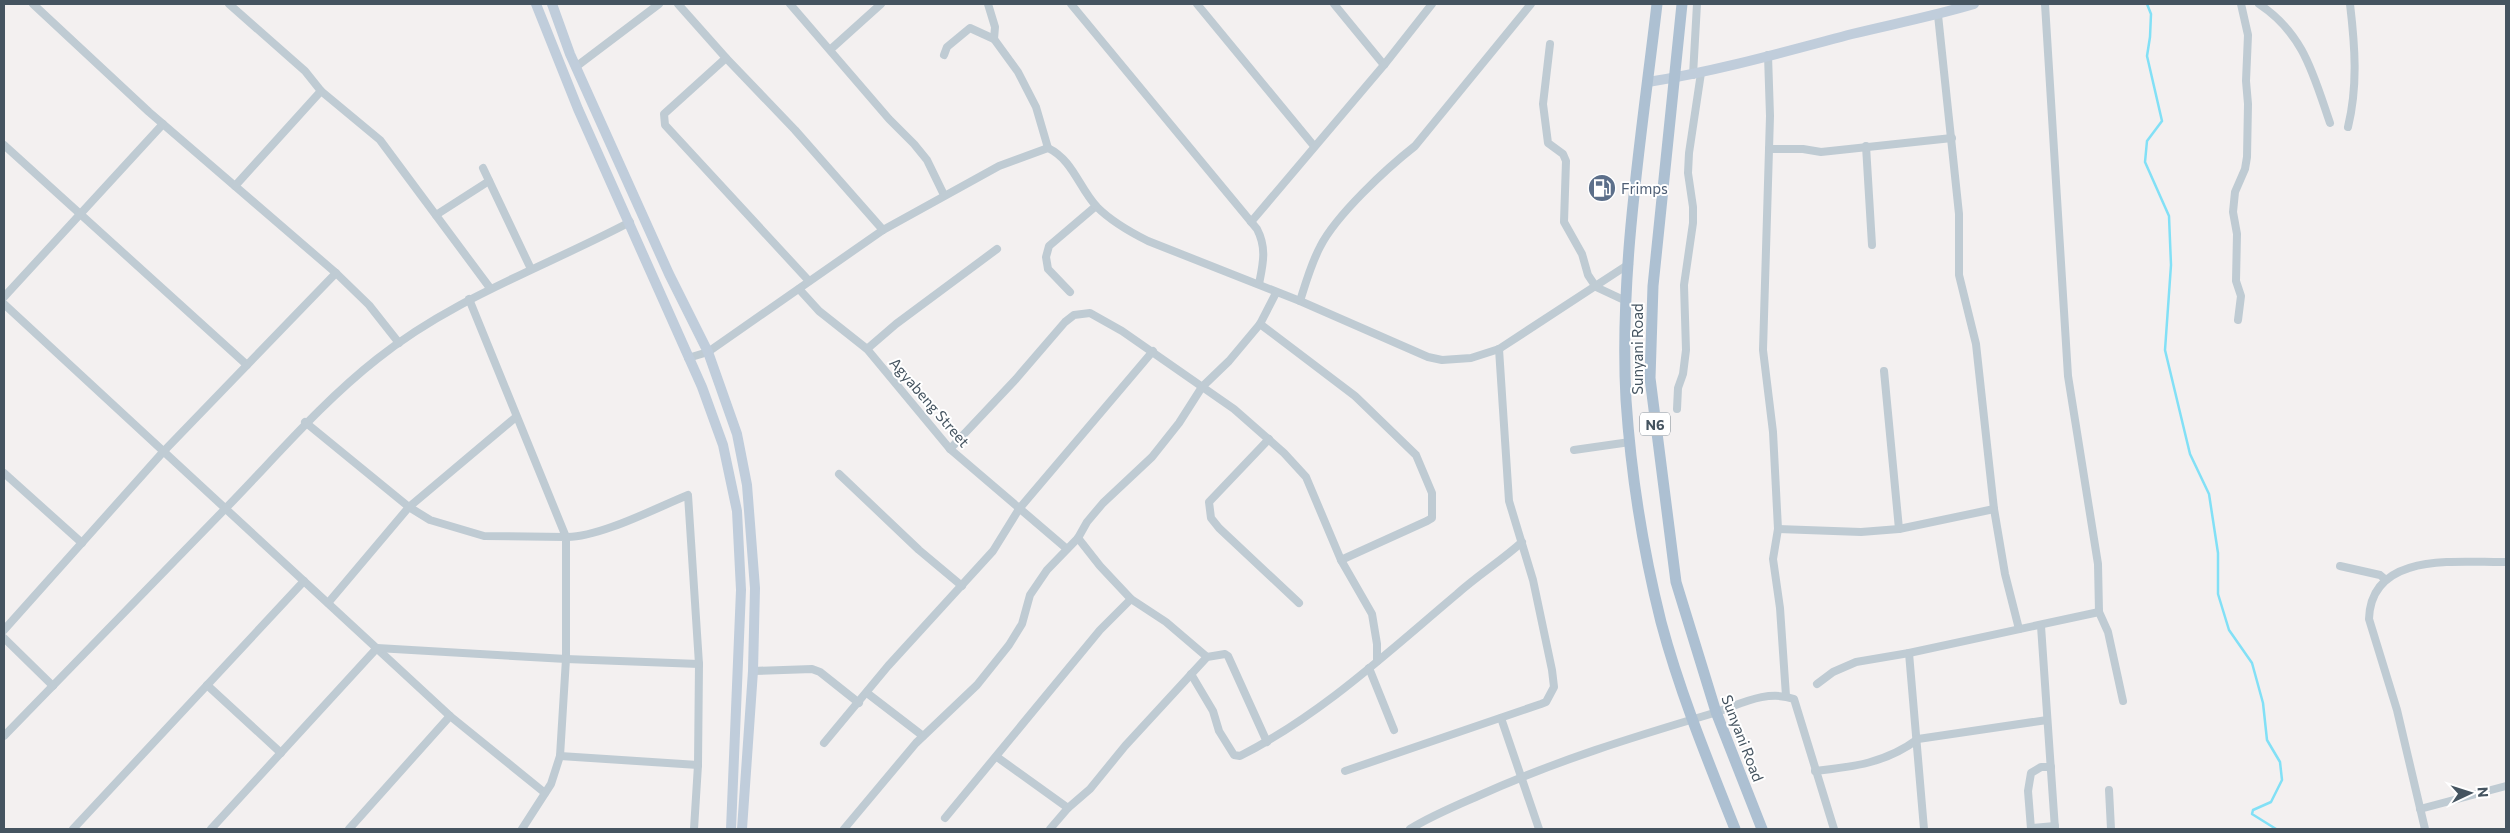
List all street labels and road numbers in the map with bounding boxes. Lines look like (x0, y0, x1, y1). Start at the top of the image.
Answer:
street label: Sunyani Road (1628, 303, 1646, 395)
street label: Agyabeng Street (886, 354, 974, 450)
road number: N6 (1640, 412, 1670, 436)
street label: Sunyani Road (1718, 692, 1768, 784)

